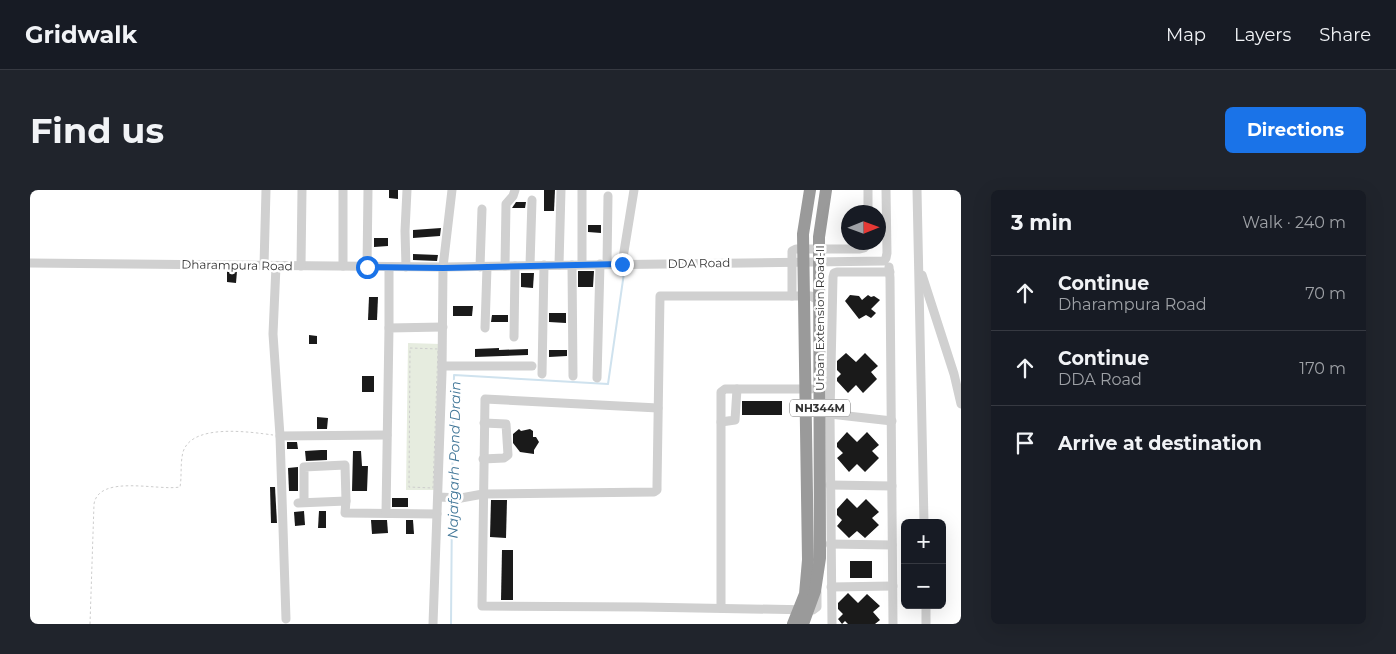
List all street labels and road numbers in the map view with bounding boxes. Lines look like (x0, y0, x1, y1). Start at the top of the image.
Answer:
street label: Urban Extension Road-II (812, 245, 827, 391)
street label: DDA Road (667, 255, 731, 271)
street label: Dharampura Road (181, 257, 293, 273)
road number: NH344M (790, 400, 850, 417)

